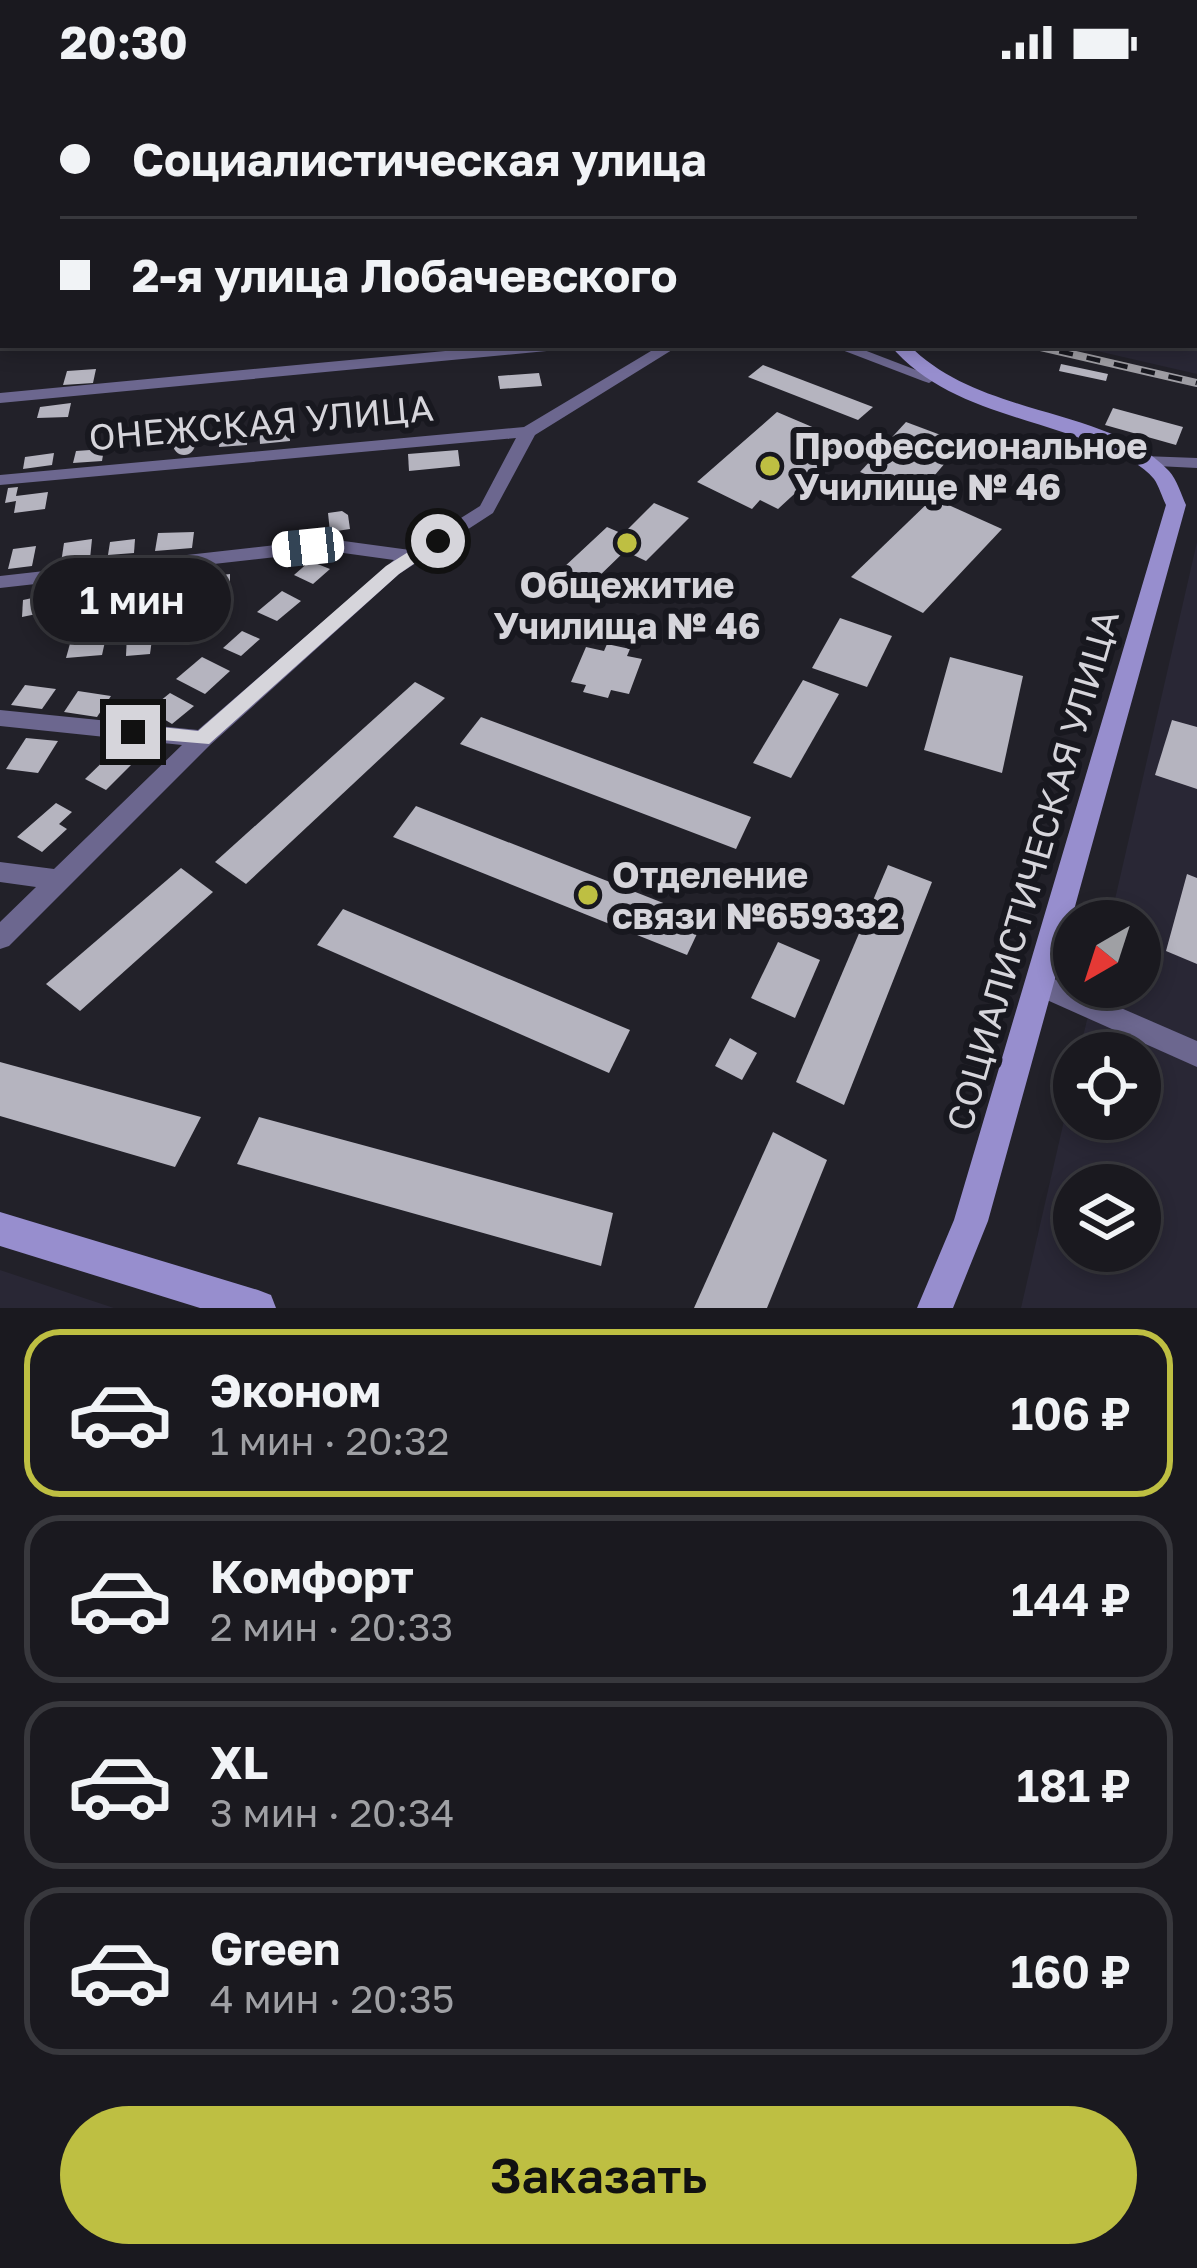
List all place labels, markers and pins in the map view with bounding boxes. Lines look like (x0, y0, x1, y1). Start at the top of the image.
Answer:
place label: Профессиональное Училище № 46 (794, 424, 1148, 508)
marker: Профессиональное Училище № 46 (757, 453, 783, 479)
marker: Общежитие Училища № 46 (614, 530, 640, 556)
place label: Общежитие Училища № 46 (493, 563, 761, 647)
place label: Отделение связи №659332 (612, 853, 899, 937)
marker: Отделение связи №659332 (575, 882, 601, 908)

